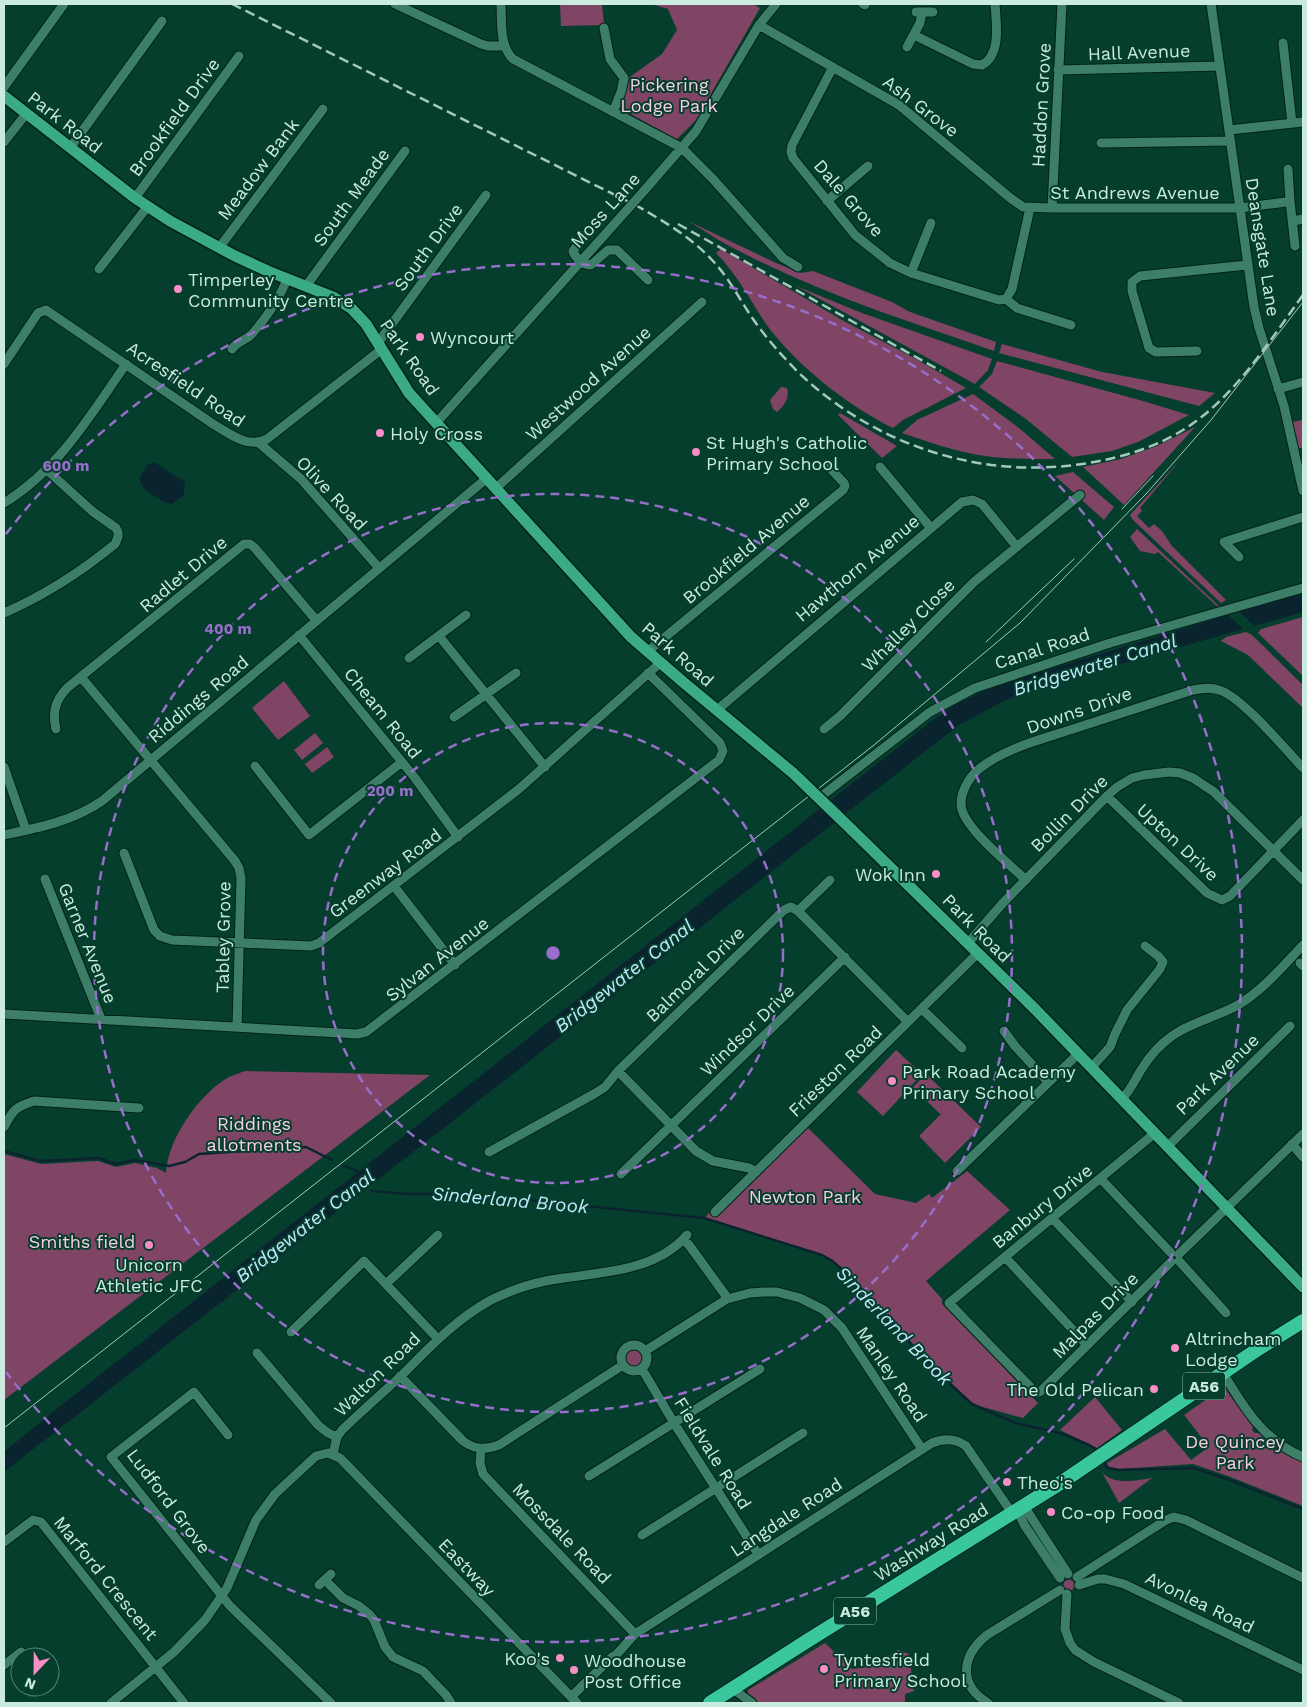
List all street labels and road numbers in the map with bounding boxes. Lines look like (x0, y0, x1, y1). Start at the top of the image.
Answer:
street label: Hall Avenue (1087, 40, 1191, 64)
street label: Haddon Grove (1027, 42, 1055, 168)
street label: Brookfield Drive (124, 54, 224, 180)
street label: Ash Grove (879, 71, 963, 141)
street label: Park Road (24, 87, 106, 157)
street label: Meadow Bank (213, 114, 303, 224)
street label: South Meade (308, 144, 394, 250)
street label: Dale Grove (810, 155, 888, 241)
street label: Moss Lane (566, 168, 644, 252)
street label: Deansgate Lane (1242, 176, 1284, 318)
street label: St Andrews Avenue (1050, 182, 1220, 203)
street label: South Drive (389, 199, 467, 295)
street label: Park Road (376, 315, 444, 399)
street label: Westwood Avenue (521, 321, 655, 445)
street label: Acresfield Road (123, 337, 249, 431)
street label: Olive Road (292, 452, 372, 534)
street label: Brookfield Avenue (678, 490, 814, 608)
street label: Hawthorn Avenue (791, 510, 923, 626)
street label: Radlet Drive (135, 531, 231, 617)
street label: Whalley Close (857, 574, 959, 676)
street label: Park Road (638, 617, 718, 691)
street label: Canal Road (992, 623, 1092, 673)
street label: Riddings Road (144, 651, 252, 747)
street label: Cheam Road (340, 663, 426, 763)
street label: Downs Drive (1024, 682, 1134, 738)
street label: Bollin Drive (1026, 770, 1112, 856)
street label: Upton Drive (1133, 799, 1223, 885)
street label: Greenway Road (325, 824, 445, 922)
street label: Garner Avenue (54, 880, 122, 1006)
street label: Tabley Grove (212, 881, 234, 993)
street label: Park Road (938, 889, 1016, 967)
street label: Sylvan Avenue (381, 912, 493, 1006)
street label: Balmoral Drive (641, 922, 749, 1026)
street label: Windsor Drive (696, 980, 798, 1080)
street label: Frieston Road (784, 1021, 886, 1121)
street label: Park Avenue (1171, 1029, 1263, 1119)
street label: Banbury Drive (988, 1159, 1096, 1253)
street label: Malpas Drive (1048, 1268, 1142, 1362)
street label: Manley Road (852, 1322, 932, 1426)
street label: Walton Road (330, 1328, 424, 1420)
road number: A56 (1183, 1372, 1225, 1400)
street label: Fieldvale Road (670, 1393, 756, 1513)
street label: Ludford Grove (123, 1444, 215, 1558)
street label: Langdale Road (726, 1473, 846, 1561)
street label: Mossdale Road (508, 1478, 616, 1588)
street label: Washway Road (870, 1498, 992, 1586)
street label: Marford Crescent (50, 1512, 163, 1644)
street label: Eastway (434, 1534, 500, 1601)
street label: Avonlea Road (1142, 1567, 1258, 1637)
road number: A56 (834, 1598, 876, 1624)

